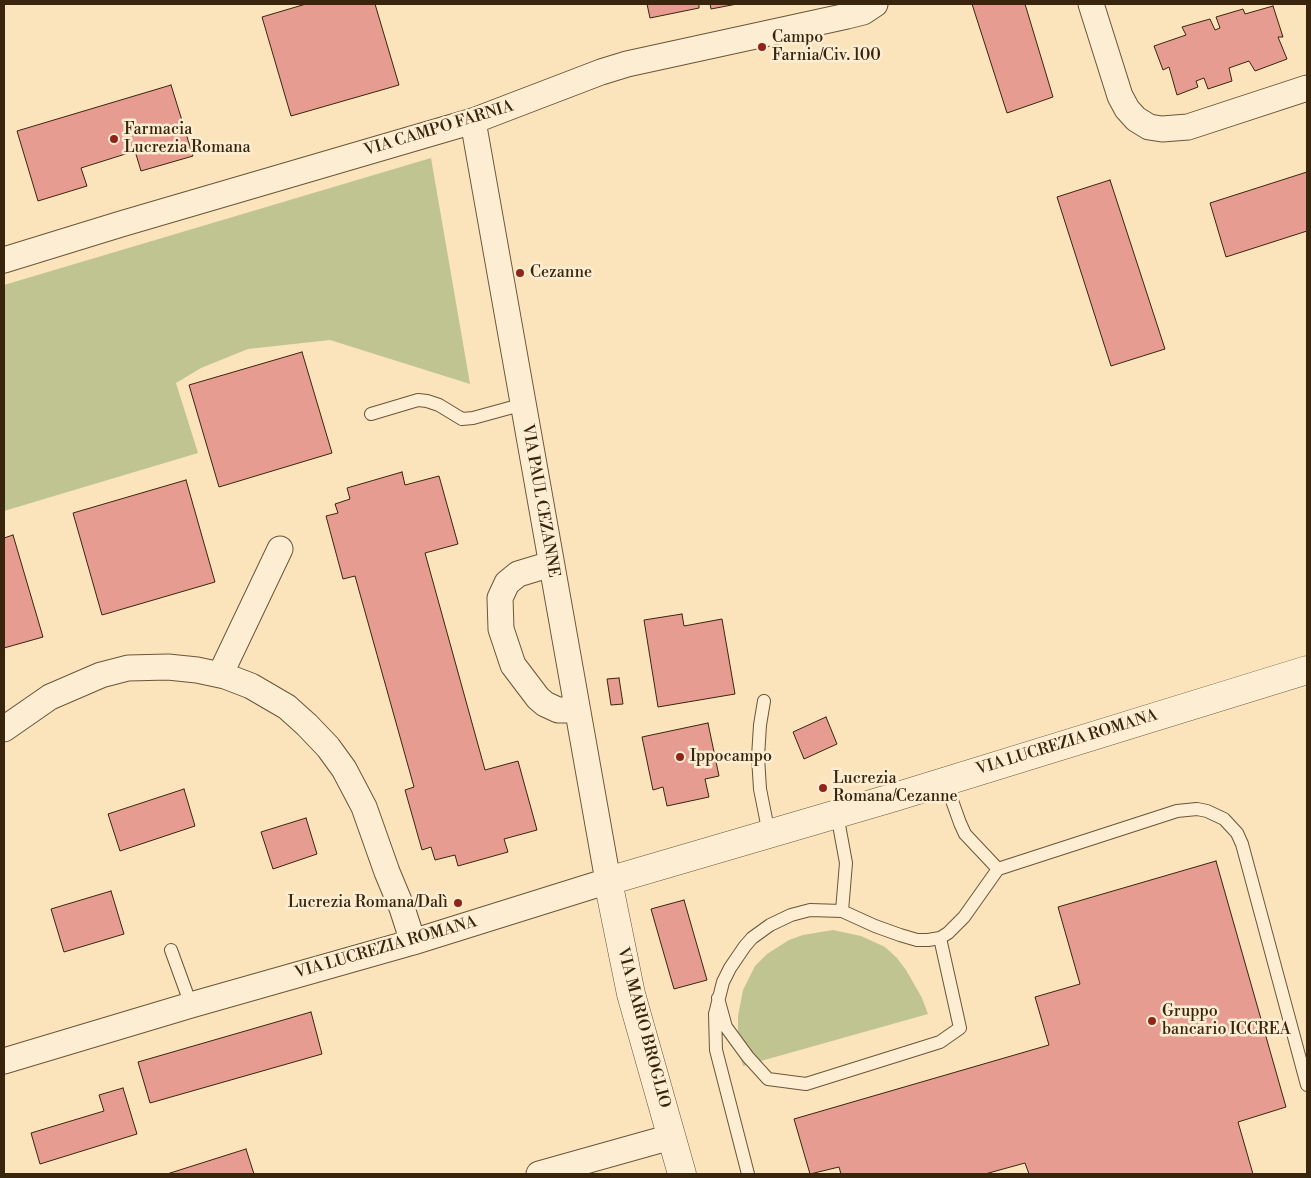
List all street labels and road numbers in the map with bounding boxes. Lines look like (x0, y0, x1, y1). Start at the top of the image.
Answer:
street label: VIA CAMPO FARNIA (362, 97, 516, 161)
street label: VIA PAUL CEZANNE (517, 423, 563, 579)
street label: VIA LUCREZIA ROMANA (974, 706, 1160, 780)
street label: VIA LUCREZIA ROMANA (293, 913, 479, 983)
street label: VIA MARIO BROGLIO (612, 946, 674, 1110)

